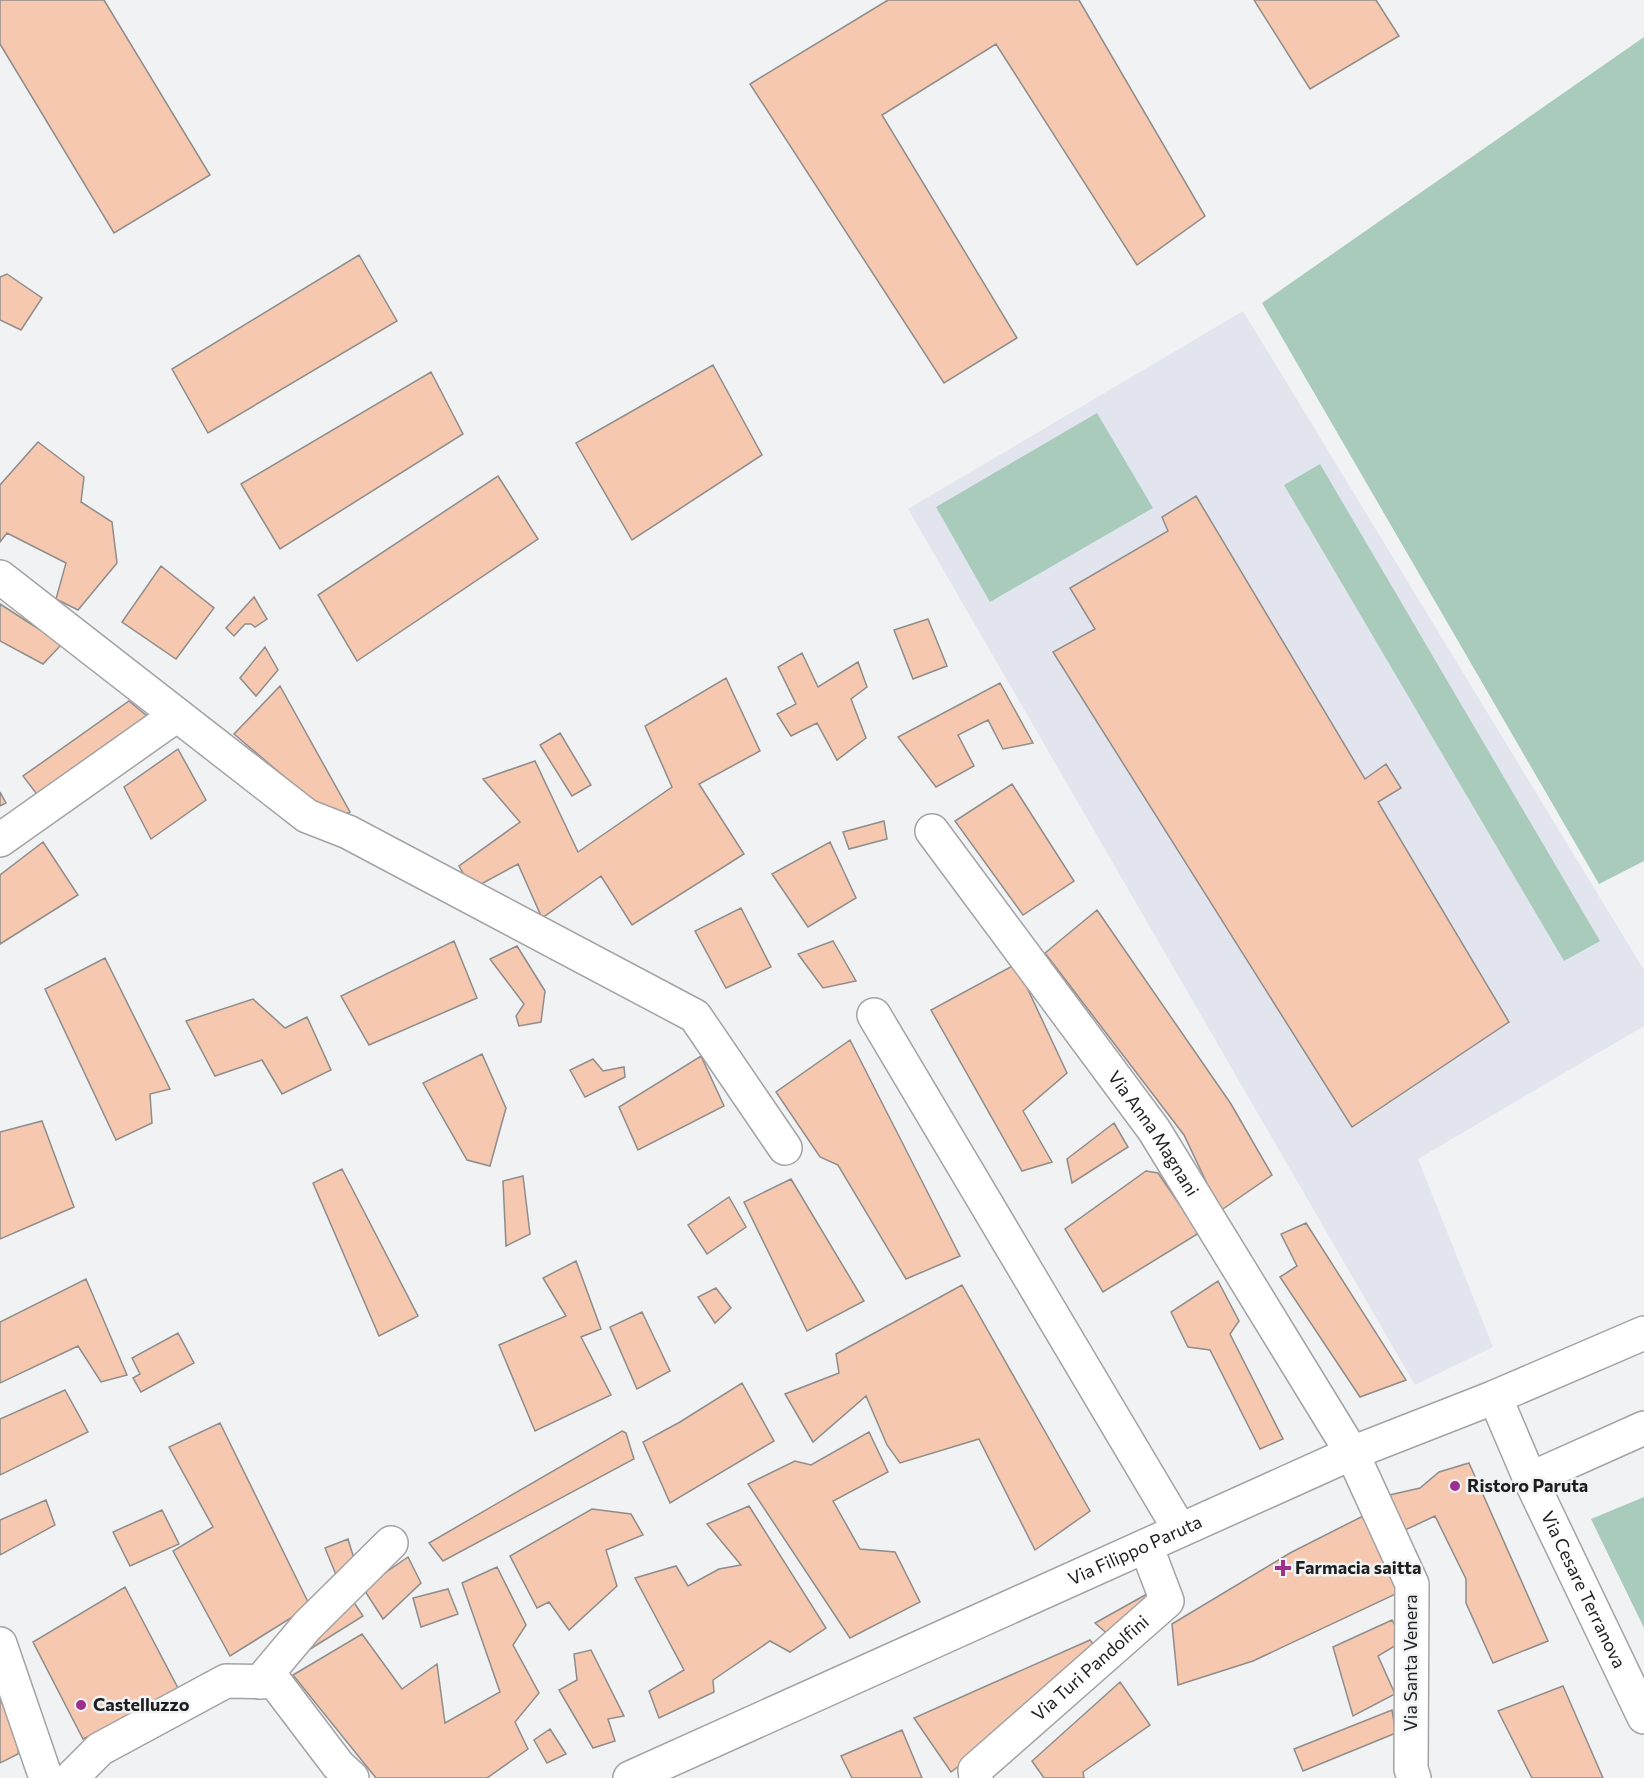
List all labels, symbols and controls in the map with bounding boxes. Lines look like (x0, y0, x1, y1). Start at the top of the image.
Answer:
street label: Via Anna Magnani (1104, 1066, 1204, 1200)
place label: Ristoro Paruta (1467, 1474, 1588, 1496)
marker: Ristoro Paruta (1448, 1479, 1462, 1493)
street label: Via Cesare Terranova (1537, 1507, 1631, 1672)
street label: Via Filippo Paruta (1064, 1510, 1205, 1589)
place label: Farmacia saitta (1295, 1556, 1421, 1578)
marker: Farmacia saitta (1276, 1561, 1290, 1575)
street label: Via Santa Venera (1399, 1594, 1421, 1732)
street label: Via Turi Pandolfini (1027, 1610, 1153, 1725)
place label: Castelluzzo (93, 1693, 190, 1715)
marker: Castelluzzo (74, 1698, 88, 1712)

